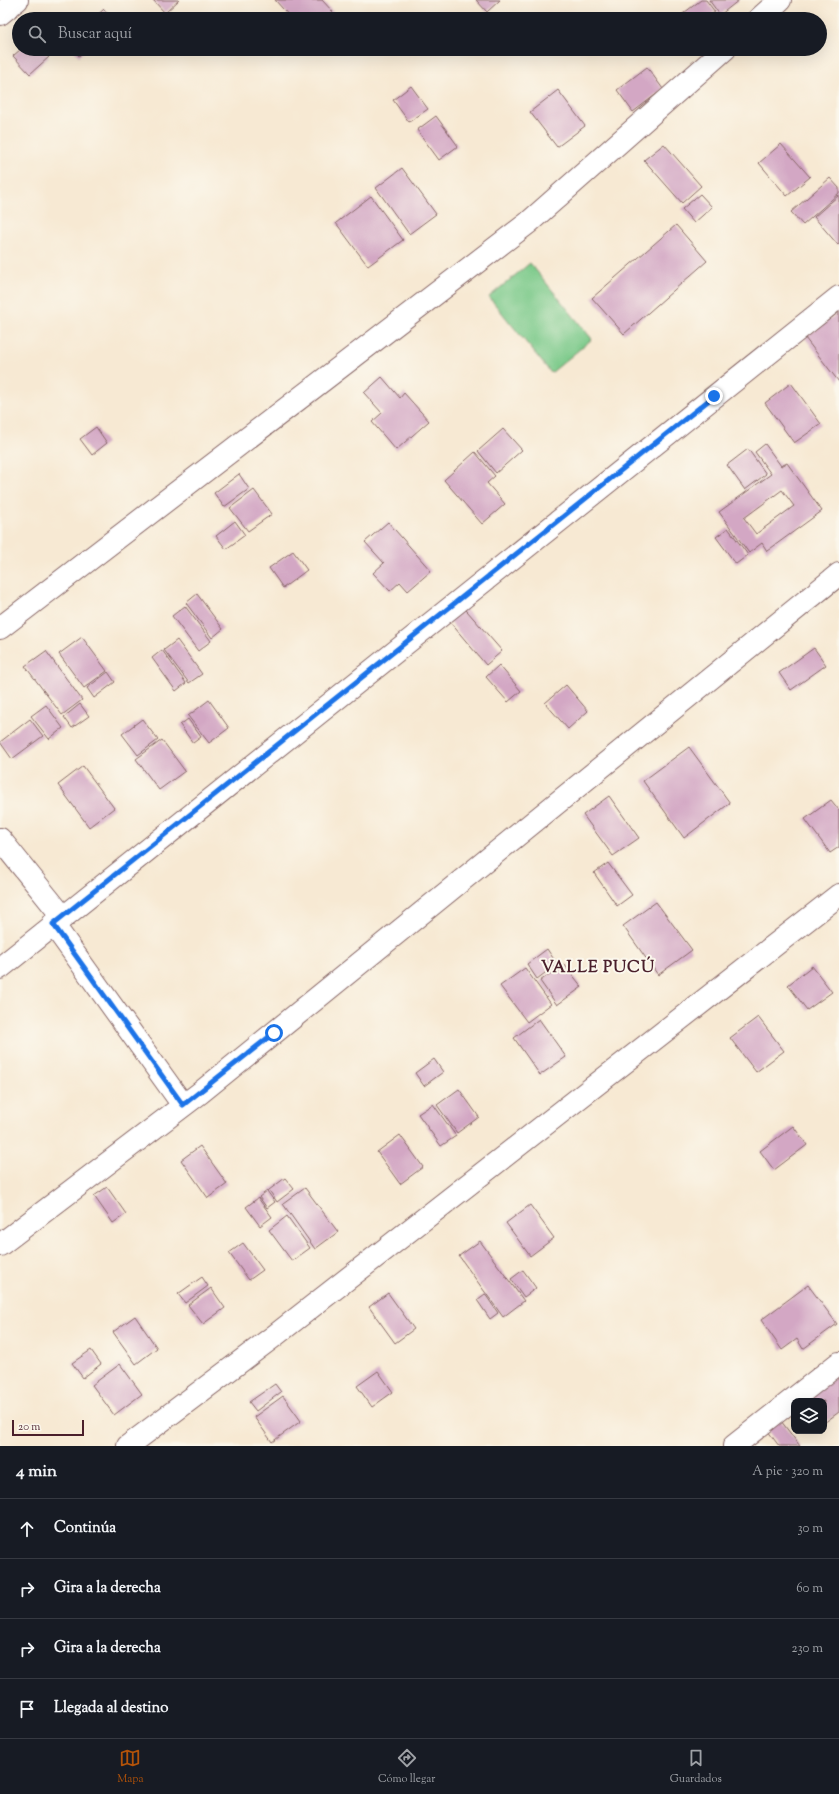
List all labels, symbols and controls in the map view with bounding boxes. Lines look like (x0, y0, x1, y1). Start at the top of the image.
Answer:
search box (12, 12, 827, 56)
icon: search (26, 23, 48, 45)
text: Buscar aquí (58, 24, 132, 45)
route end (705, 387, 723, 405)
district label: VALLE PUCÚ (541, 956, 655, 980)
route start (265, 1024, 283, 1042)
map controls (791, 1398, 827, 1434)
button: layers (791, 1398, 827, 1434)
scale bar (12, 1418, 84, 1437)
text: 20 m (18, 1419, 40, 1435)
text: 4 min (16, 1460, 57, 1484)
text: A pie · 320 m (752, 1463, 823, 1481)
icon: ahead (16, 1518, 38, 1540)
text: Continúa (54, 1518, 116, 1539)
text: 30 m (797, 1520, 823, 1538)
icon: right (16, 1578, 38, 1600)
text: Gira a la derecha (54, 1578, 161, 1599)
text: 60 m (796, 1580, 823, 1598)
icon: right (16, 1638, 38, 1660)
text: Gira a la derecha (54, 1638, 161, 1659)
text: 230 m (791, 1640, 823, 1658)
icon: arrive (16, 1698, 38, 1720)
text: Llegada al destino (54, 1698, 169, 1719)
tab: Mapa (117, 1747, 143, 1787)
tab: Cómo llegar (378, 1747, 435, 1787)
tab: Guardados (670, 1747, 722, 1787)

